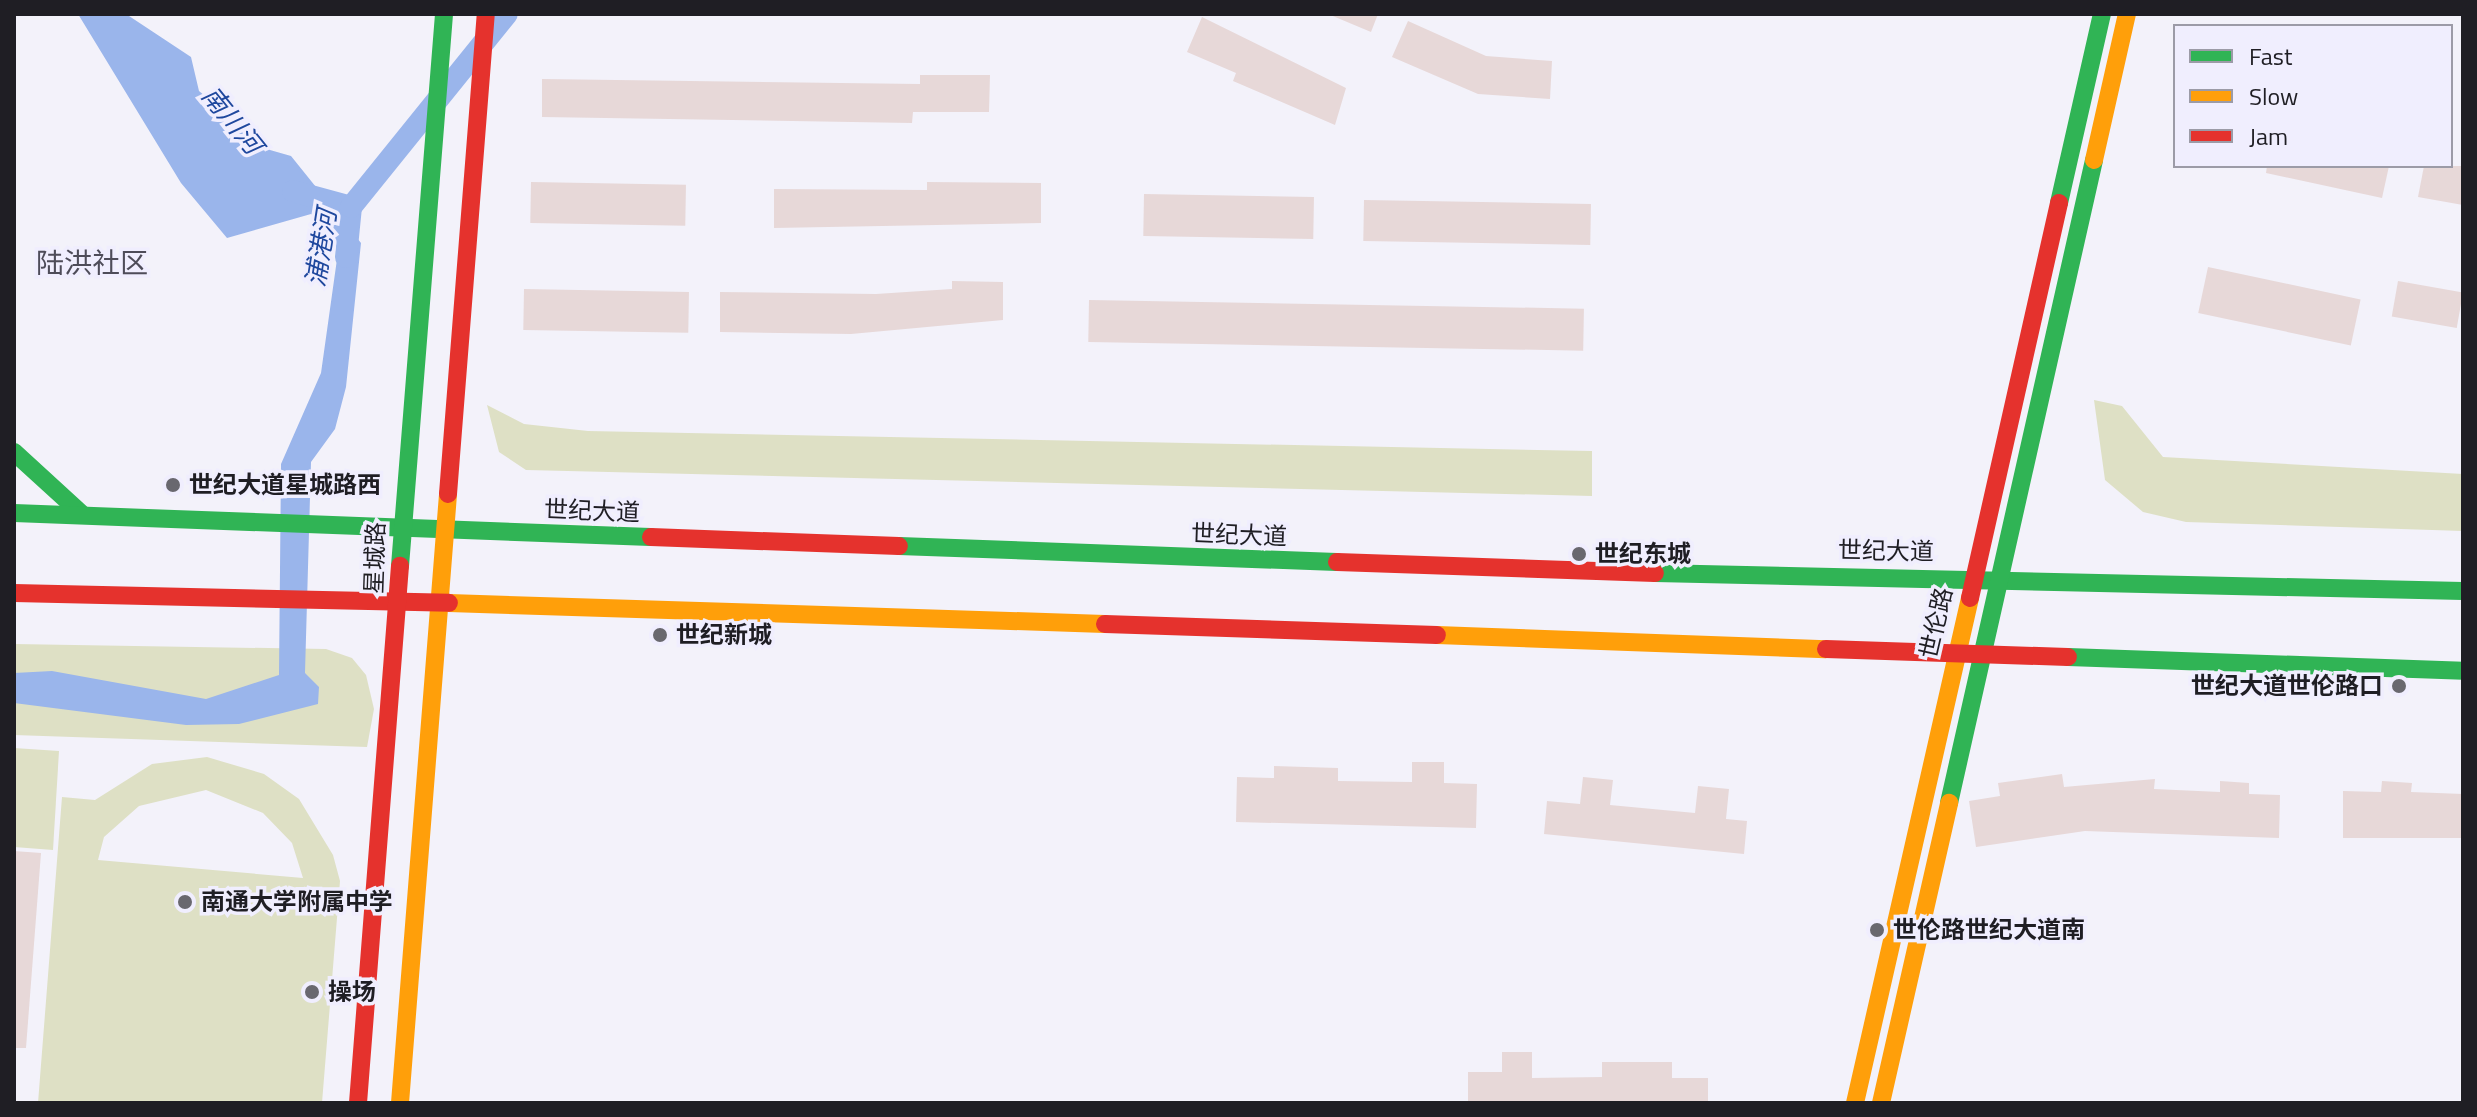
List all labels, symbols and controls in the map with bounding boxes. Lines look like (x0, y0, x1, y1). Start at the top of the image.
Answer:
legend (2173, 24, 2453, 168)
text: Fast (2249, 38, 2292, 74)
text: Slow (2249, 78, 2298, 114)
water label: 南川河 (195, 80, 269, 160)
text: Jam (2249, 118, 2288, 154)
water label: 浦港河 (299, 207, 343, 289)
district label: 陆洪社区 (36, 246, 148, 280)
place label: 世纪大道星城路西 (189, 471, 381, 499)
marker: 世纪大道星城路西 (164, 476, 182, 494)
street label: 世纪大道 (544, 495, 640, 527)
street label: 世纪大道 (1191, 519, 1287, 551)
street label: 星城路 (359, 522, 391, 594)
street label: 世纪大道 (1838, 536, 1934, 566)
place label: 世纪东城 (1595, 540, 1691, 568)
marker: 世纪东城 (1570, 545, 1588, 563)
street label: 世伦路 (1914, 585, 1958, 661)
place label: 世纪新城 (676, 621, 772, 649)
marker: 世纪新城 (651, 626, 669, 644)
place label: 世纪大道世伦路口 (2191, 672, 2383, 700)
marker: 世纪大道世伦路口 (2390, 677, 2408, 695)
place label: 南通大学附属中学 (201, 888, 393, 916)
marker: 南通大学附属中学 (176, 893, 194, 911)
place label: 世伦路世纪大道南 (1893, 916, 2085, 944)
marker: 世伦路世纪大道南 (1868, 921, 1886, 939)
place label: 操场 (328, 978, 376, 1006)
marker: 操场 (303, 983, 321, 1001)

